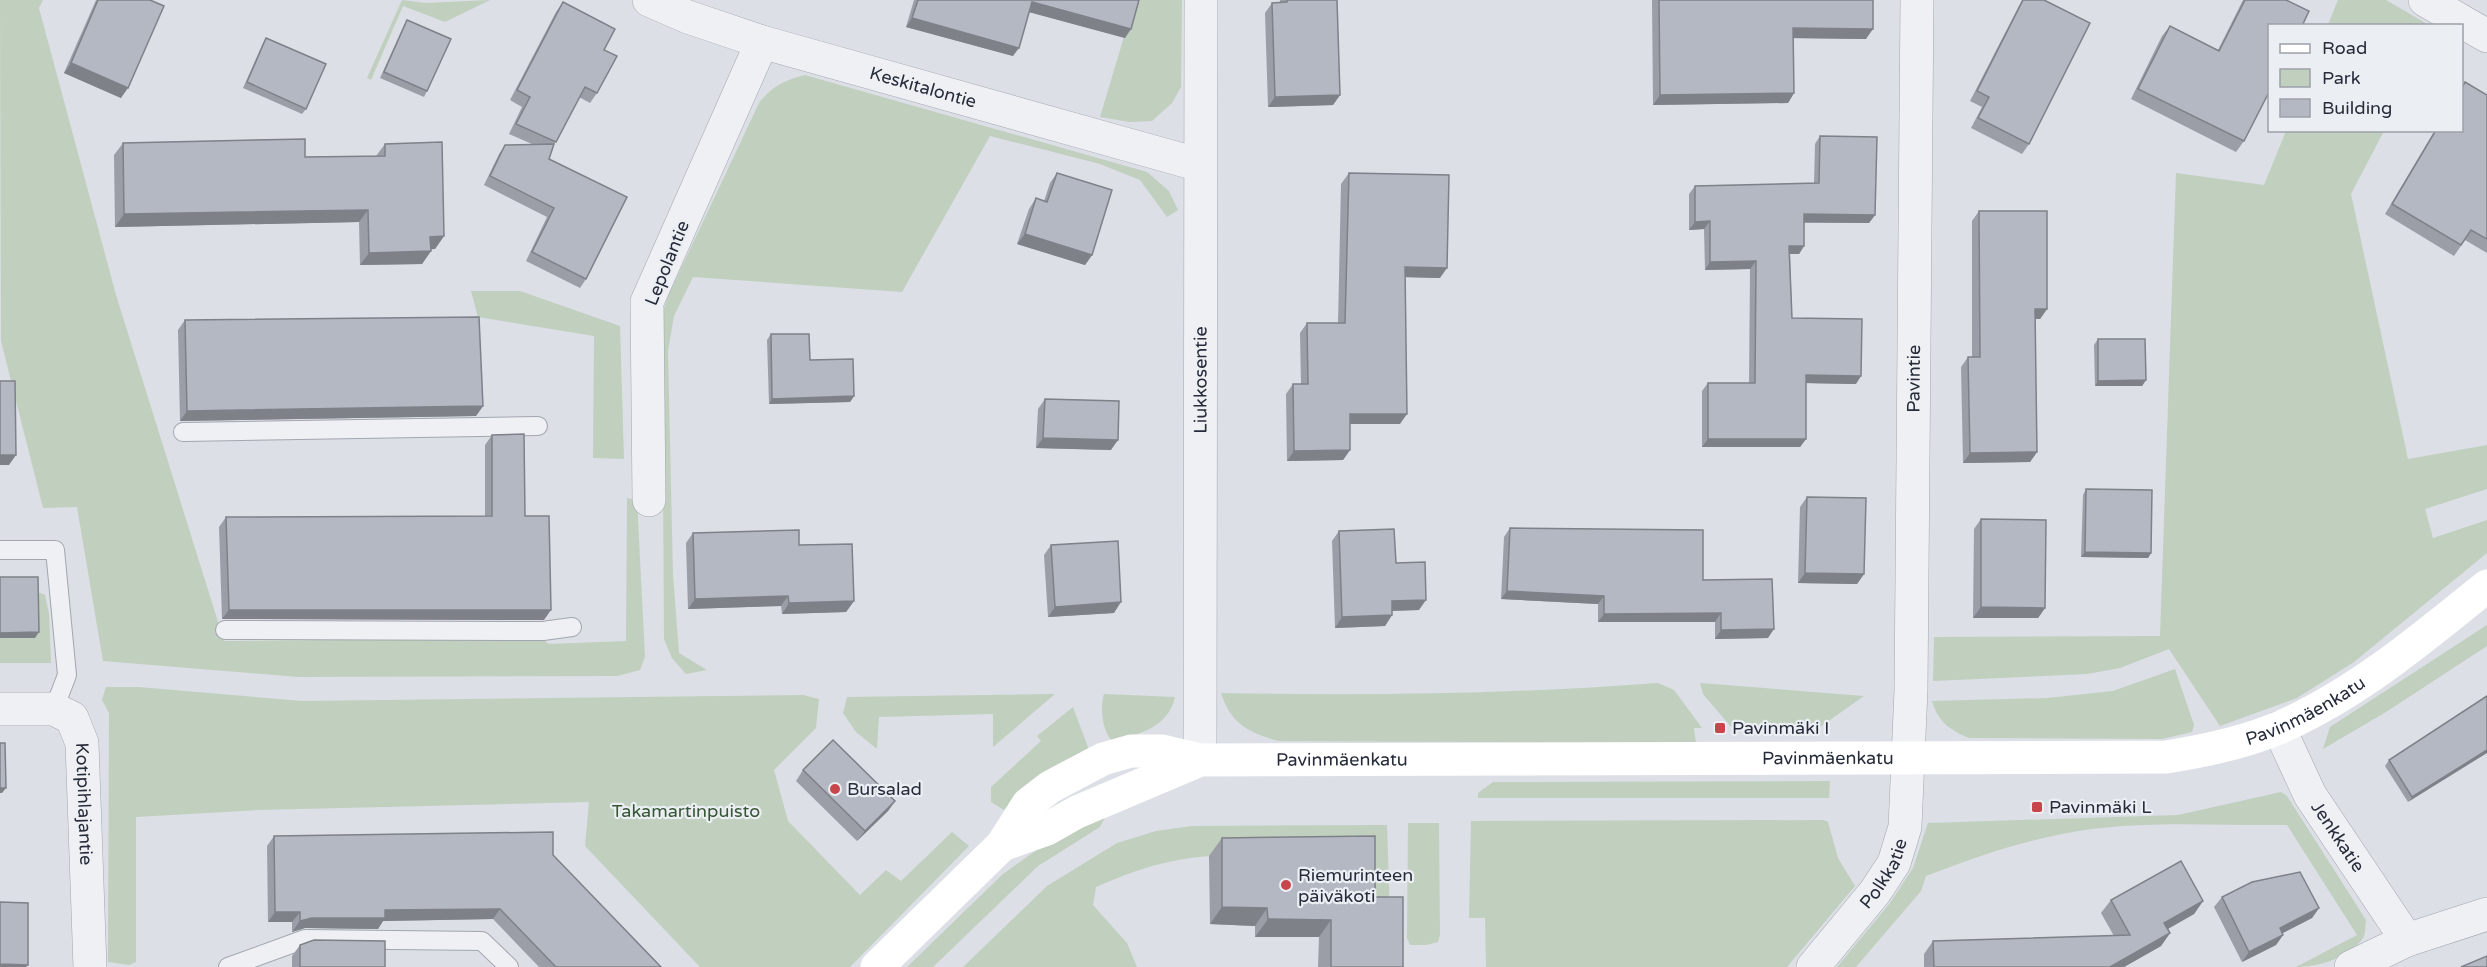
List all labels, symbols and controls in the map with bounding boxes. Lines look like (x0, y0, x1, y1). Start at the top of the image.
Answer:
legend (2268, 24, 2463, 132)
text: Road (2322, 37, 2367, 59)
street label: Keskitalontie (867, 62, 979, 113)
text: Park (2322, 67, 2361, 89)
text: Building (2322, 97, 2392, 119)
street label: Lepolantie (640, 217, 694, 309)
street label: Liukkosentie (1189, 326, 1212, 434)
street label: Pavintie (1902, 345, 1925, 413)
street label: Pavinmäenkatu (2243, 672, 2370, 750)
place label: Pavinmäki I (1732, 717, 1829, 739)
marker: Pavinmäki I (1713, 721, 1727, 735)
street label: Kotipihlajantie (71, 742, 97, 866)
street label: Pavinmäenkatu (1762, 747, 1894, 769)
street label: Pavinmäenkatu (1276, 748, 1408, 771)
place label: Bursalad (847, 778, 922, 800)
marker: Bursalad (828, 782, 842, 796)
place label: Pavinmäki L (2049, 796, 2152, 818)
street label: Jenkkatie (2306, 797, 2369, 876)
park label: Takamartinpuisto (612, 800, 760, 822)
marker: Pavinmäki L (2030, 800, 2044, 814)
street label: Polkkatie (1855, 836, 1912, 913)
place label: Riemurinteen päiväkoti (1298, 864, 1413, 907)
marker: Riemurinteen päiväkoti (1279, 878, 1293, 892)

